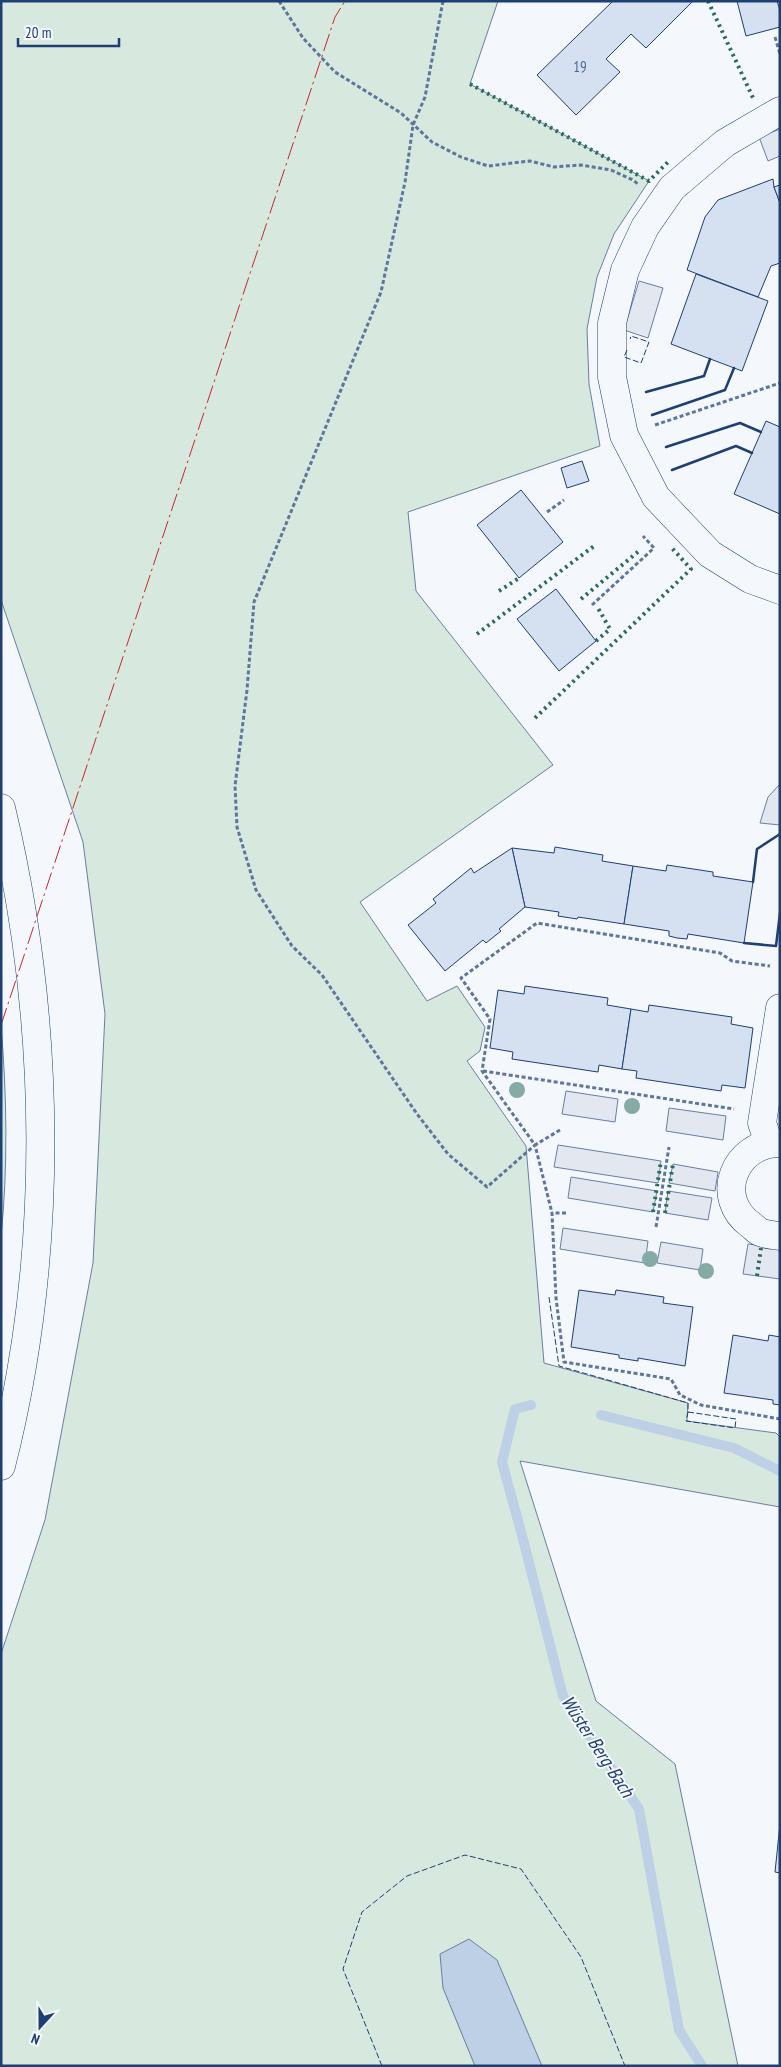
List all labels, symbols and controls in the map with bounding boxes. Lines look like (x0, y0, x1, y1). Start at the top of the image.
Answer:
scale bar (18, 15, 119, 47)
text: 20 m (25, 23, 51, 42)
house number: 19 (573, 57, 587, 76)
water label: Wüster Berg-Bach (556, 1691, 641, 1803)
north arrow (15, 2002, 65, 2052)
text: N (29, 2029, 42, 2049)

